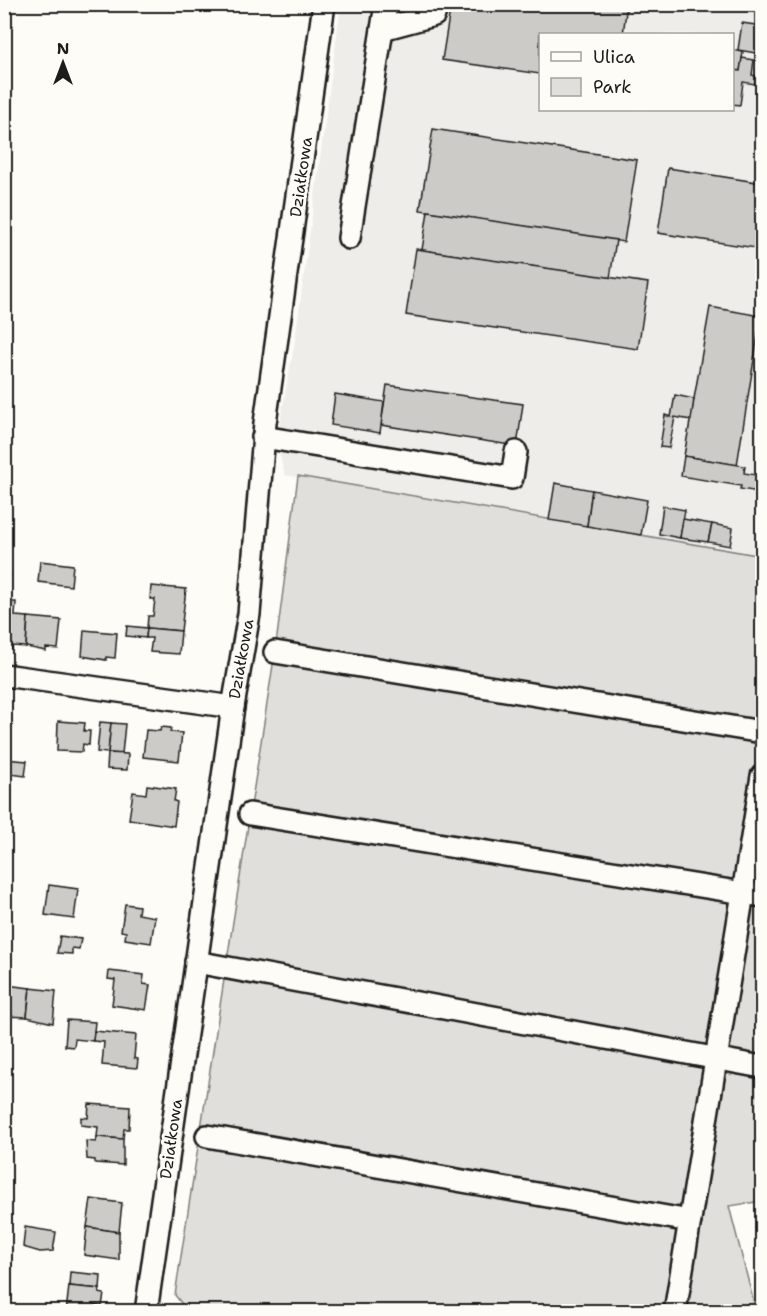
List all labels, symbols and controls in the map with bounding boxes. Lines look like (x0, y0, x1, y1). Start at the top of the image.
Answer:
north arrow (33, 33, 93, 93)
legend (539, 33, 734, 111)
text: N (57, 38, 69, 59)
text: Ulica (593, 45, 635, 69)
text: Park (593, 75, 632, 99)
street label: Działkowa (285, 135, 317, 218)
street label: Działkowa (224, 617, 258, 701)
street label: Działkowa (155, 1097, 187, 1180)

